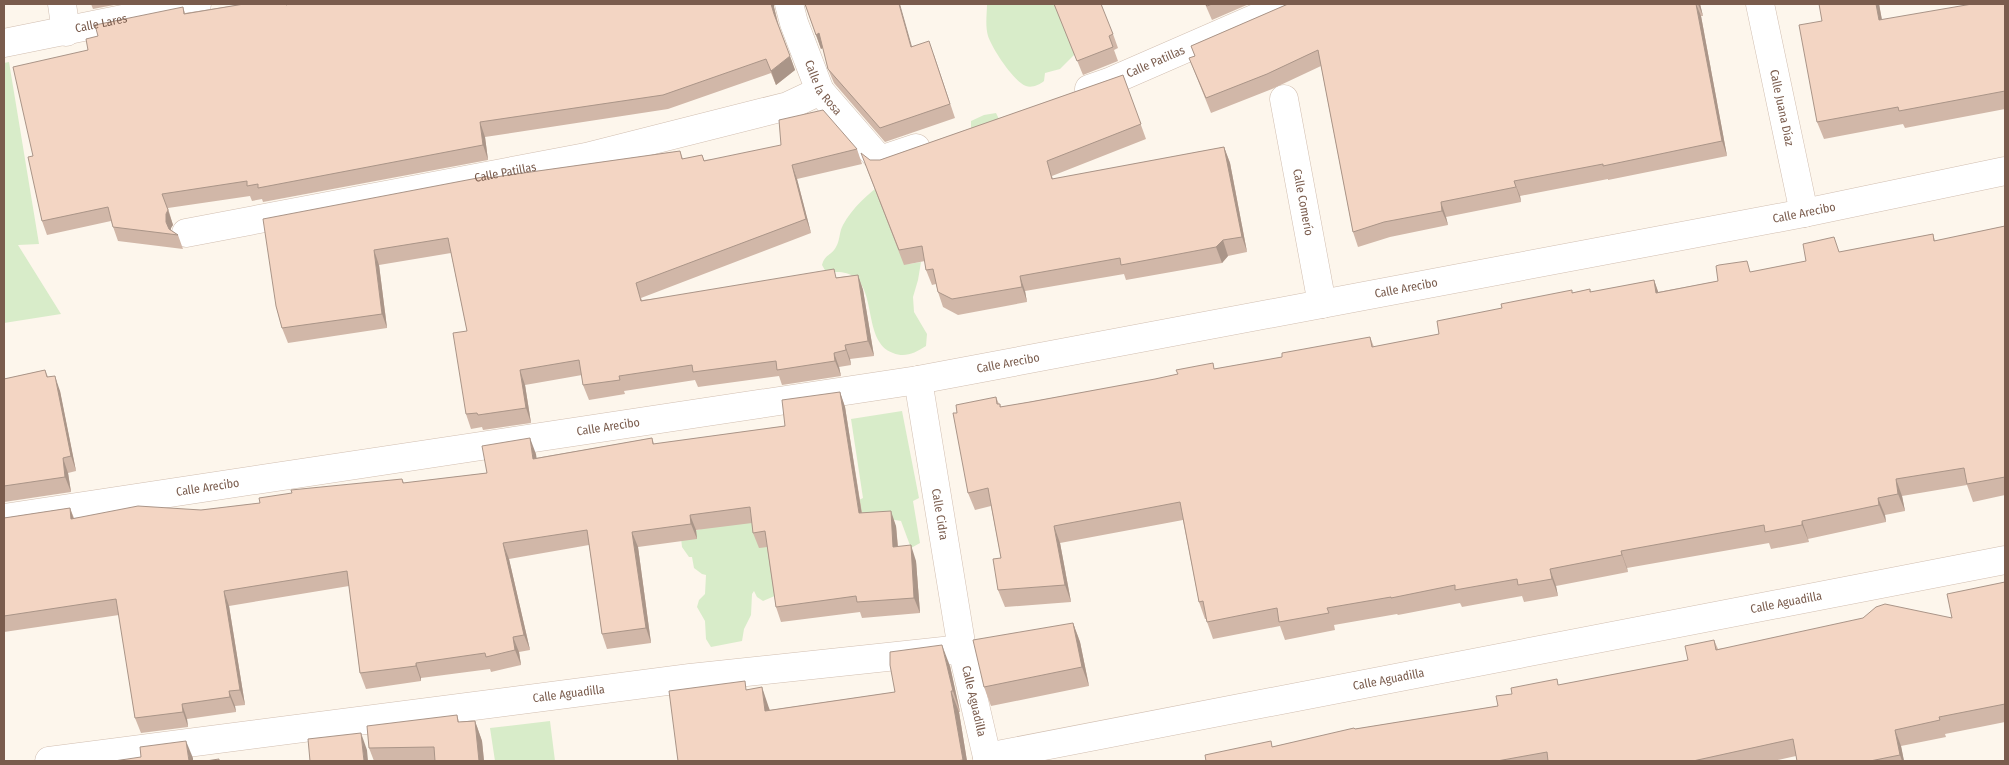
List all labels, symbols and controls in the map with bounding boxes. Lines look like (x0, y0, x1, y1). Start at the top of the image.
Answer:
street label: Calle Lares (74, 11, 128, 35)
street label: Calle Patillas (1124, 43, 1187, 81)
street label: Calle la Rosa (802, 58, 845, 118)
street label: Calle Juana Díaz (1767, 68, 1797, 148)
street label: Calle Patillas (473, 160, 537, 185)
street label: Calle Comerío (1290, 168, 1316, 237)
street label: Calle Arecibo (1771, 200, 1837, 226)
street label: Calle Arecibo (1373, 275, 1439, 301)
street label: Calle Arecibo (975, 350, 1041, 376)
street label: Calle Arecibo (576, 415, 641, 438)
street label: Calle Arecibo (175, 476, 240, 499)
street label: Calle Cidra (929, 487, 951, 541)
street label: Calle Aguadilla (1749, 589, 1823, 616)
street label: Calle Aguadilla (959, 664, 989, 738)
street label: Calle Aguadilla (1352, 666, 1426, 693)
street label: Calle Aguadilla (532, 682, 606, 705)

